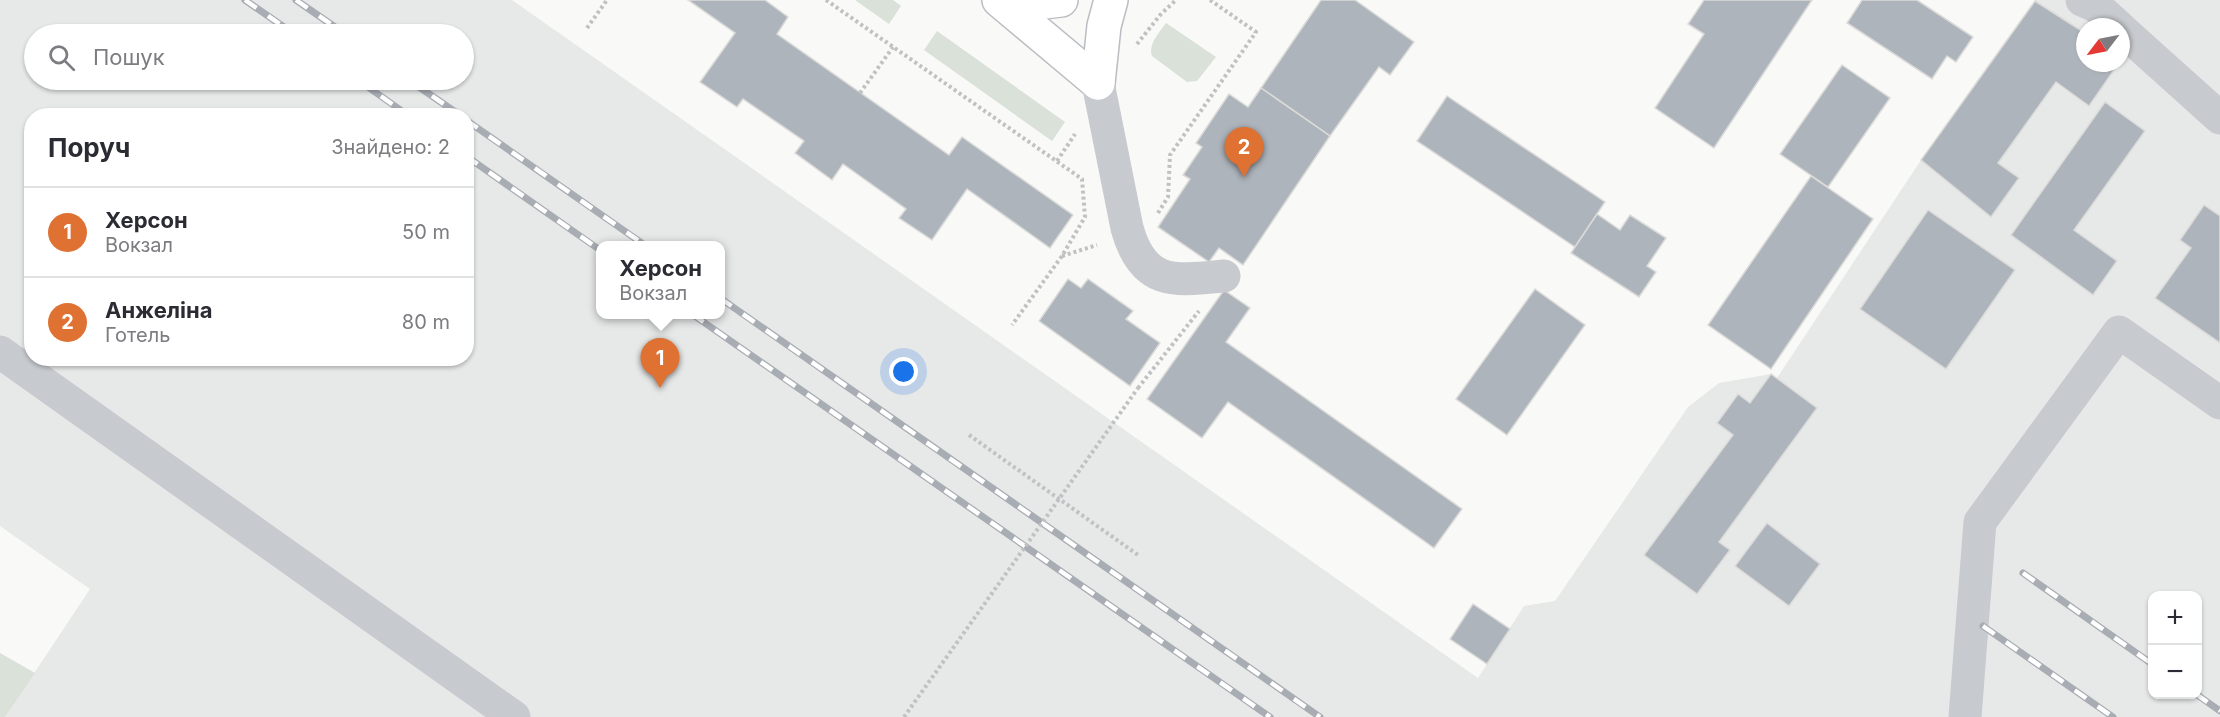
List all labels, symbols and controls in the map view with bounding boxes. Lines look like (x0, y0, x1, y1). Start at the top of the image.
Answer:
north arrow (2076, 18, 2130, 72)
search box (24, 24, 474, 90)
icon: search (45, 41, 78, 74)
text: Пошук (93, 44, 165, 70)
pin: 2 (1224, 128, 1264, 177)
text: Поруч (48, 132, 130, 163)
text: Знайдено: 2 (331, 135, 450, 159)
text: Херсон (105, 207, 188, 233)
text: 1 (63, 220, 72, 244)
text: 50 m (402, 220, 450, 244)
text: Вокзал (105, 233, 173, 257)
popup (596, 241, 725, 319)
text: Херсон (619, 255, 702, 281)
text: Вокзал (619, 281, 687, 305)
text: Анжеліна (105, 297, 213, 323)
text: 2 (61, 310, 74, 334)
text: 80 m (402, 310, 450, 334)
text: Готель (105, 323, 170, 347)
pin: 1 (640, 338, 680, 388)
your location (889, 357, 918, 386)
map controls (2148, 591, 2202, 699)
button: + (2148, 591, 2202, 645)
button: − (2148, 645, 2202, 699)

